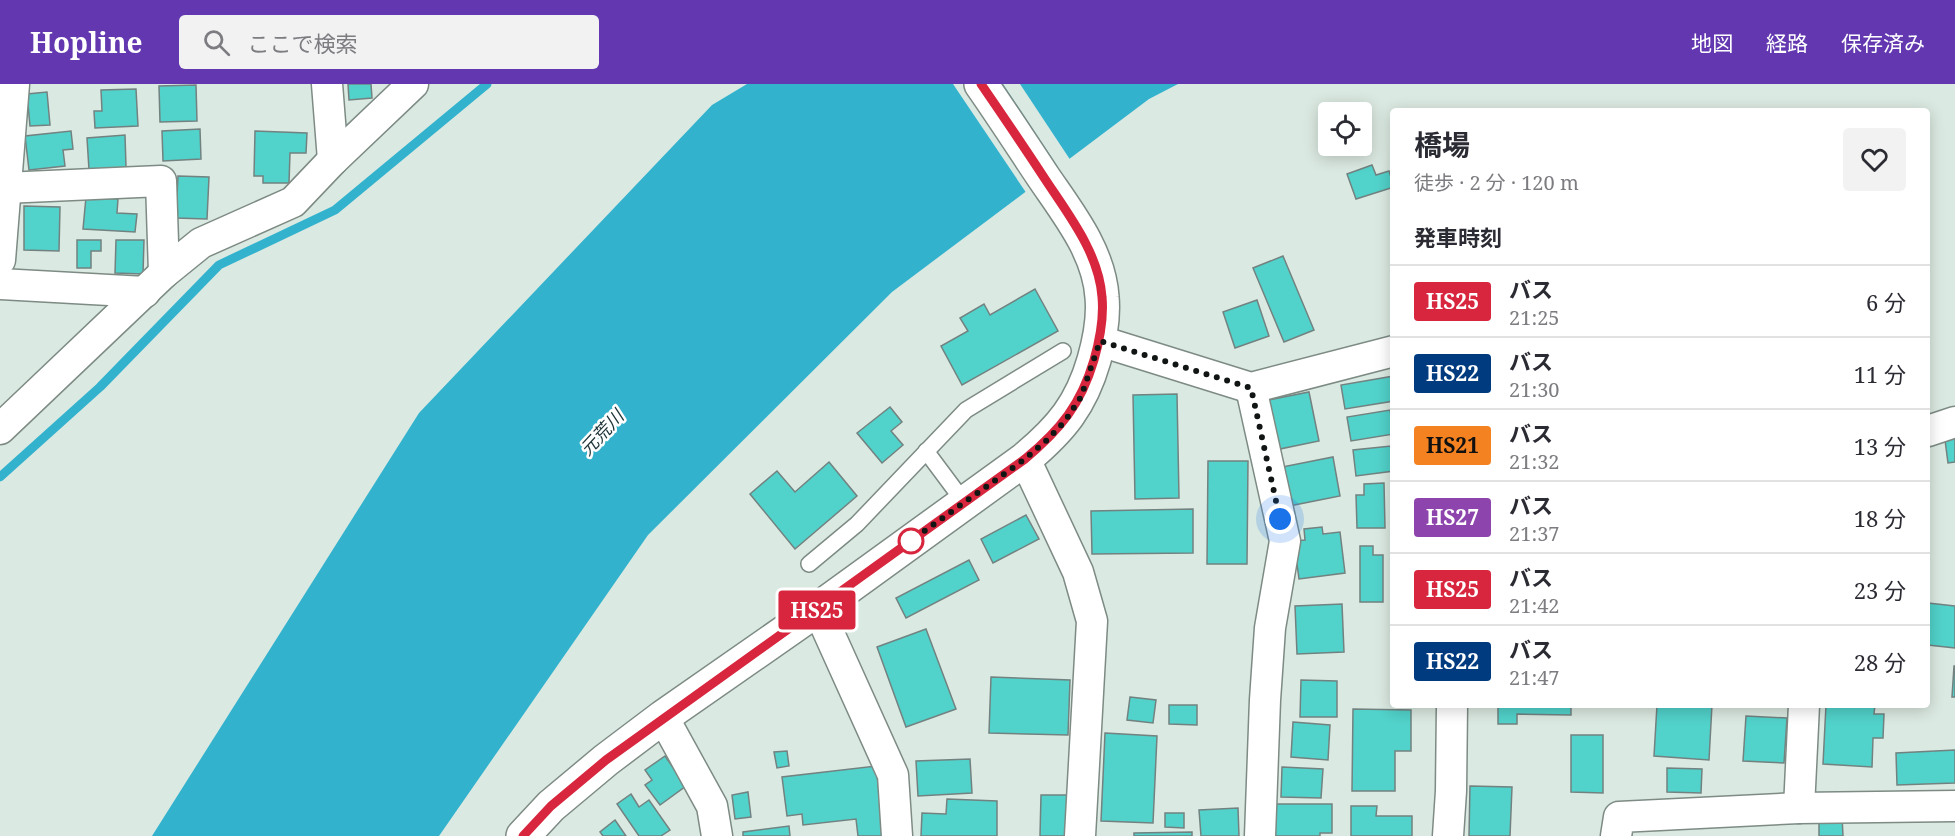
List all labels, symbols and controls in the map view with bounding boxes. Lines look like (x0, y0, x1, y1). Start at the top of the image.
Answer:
search box (179, 15, 599, 69)
text: Hopline (30, 23, 143, 61)
icon: search (200, 26, 233, 59)
text: ここで検索 (248, 28, 358, 58)
text: 地図 (1691, 29, 1733, 57)
text: 経路 (1766, 29, 1808, 57)
text: 保存済み (1841, 29, 1925, 57)
map controls (1318, 102, 1372, 156)
button: locate (1318, 102, 1372, 156)
text: 橋場 (1414, 125, 1470, 163)
button: heart (1843, 128, 1906, 191)
text: 徒歩 · 2 分 · 120 m (1414, 169, 1579, 196)
text: 発車時刻 (1414, 222, 1502, 252)
text: バス (1509, 274, 1553, 304)
text: HS25 (1426, 287, 1479, 315)
text: 6 分 (1866, 287, 1906, 317)
text: 21:25 (1509, 304, 1560, 331)
text: バス (1509, 346, 1553, 376)
text: HS22 (1426, 359, 1479, 387)
text: 11 分 (1854, 359, 1906, 389)
text: 21:30 (1509, 376, 1560, 403)
water label: 元荒川 (574, 403, 630, 460)
text: バス (1509, 418, 1553, 448)
text: HS21 (1426, 431, 1479, 459)
text: 13 分 (1854, 431, 1906, 461)
text: 21:32 (1509, 448, 1560, 475)
text: バス (1509, 490, 1553, 520)
text: HS27 (1426, 503, 1479, 531)
text: 18 分 (1854, 503, 1906, 533)
your location (1265, 504, 1295, 534)
text: 21:37 (1509, 520, 1560, 547)
unlabelled marker (898, 528, 924, 554)
text: バス (1509, 562, 1553, 592)
text: HS25 (1426, 575, 1479, 603)
text: 23 分 (1854, 575, 1906, 605)
line badge: HS25 (775, 590, 859, 630)
text: 21:42 (1509, 592, 1560, 619)
text: HS25 (790, 596, 844, 624)
text: バス (1509, 634, 1553, 664)
text: HS22 (1426, 647, 1479, 675)
text: 28 分 (1854, 647, 1906, 677)
text: 21:47 (1509, 664, 1560, 691)

